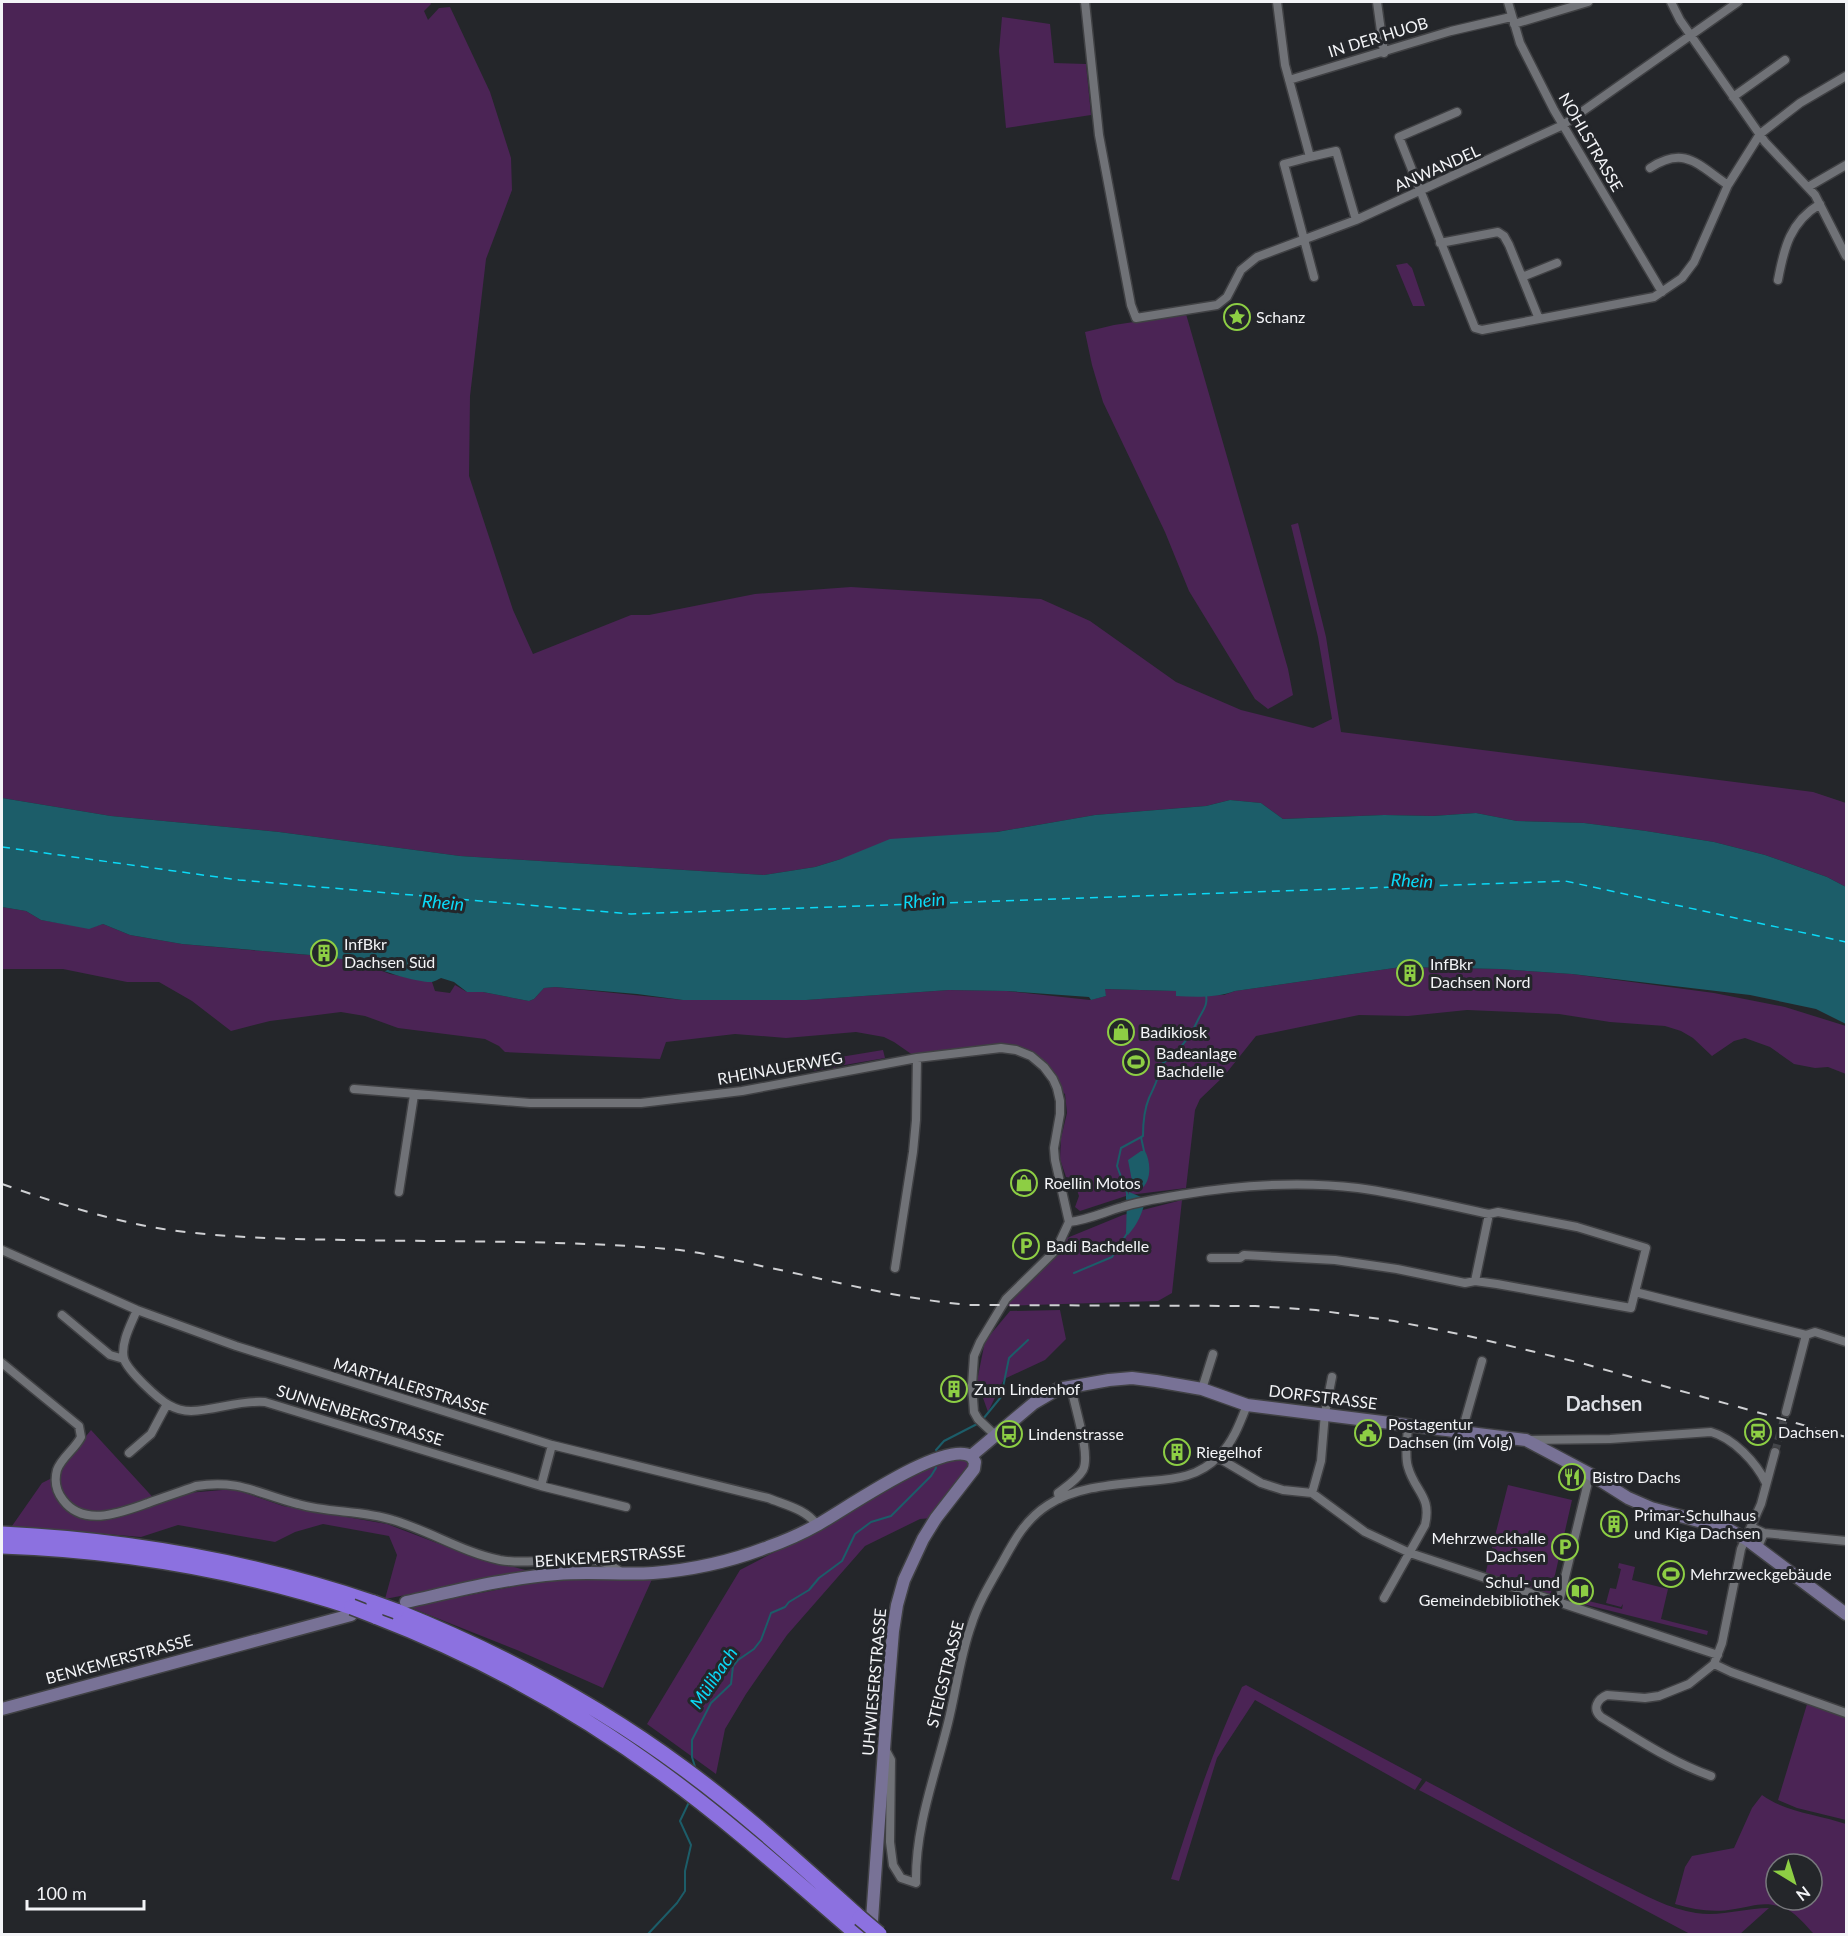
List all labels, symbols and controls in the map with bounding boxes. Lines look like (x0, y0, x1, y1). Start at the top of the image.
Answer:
street label: IN DER HUOB (1326, 12, 1430, 61)
street label: NOHLSTRASSE (1555, 89, 1627, 195)
street label: ANWANDEL (1391, 140, 1483, 195)
place icon: Schanz (1222, 302, 1252, 332)
place label: Schanz (1256, 307, 1305, 326)
water label: Rhein (1390, 868, 1434, 892)
water label: Rhein (902, 887, 946, 913)
water label: Rhein (421, 889, 465, 915)
place label: InfBkr Dachsen Süd (344, 934, 435, 971)
building icon: InfBkr Dachsen Süd (309, 938, 339, 968)
place label: InfBkr Dachsen Nord (1430, 954, 1530, 991)
building icon: InfBkr Dachsen Nord (1395, 958, 1425, 988)
shop icon: Badikiosk (1106, 1017, 1136, 1047)
place label: Badikiosk (1140, 1022, 1208, 1041)
place label: Badeanlage Bachdelle (1156, 1043, 1237, 1080)
street label: RHEINAUERWEG (716, 1047, 844, 1088)
sports icon: Badeanlage Bachdelle (1121, 1047, 1151, 1077)
shop icon: Roellin Motos (1009, 1168, 1039, 1198)
place label: Roellin Motos (1044, 1173, 1141, 1192)
parking icon: Badi Bachdelle (1011, 1231, 1041, 1261)
place label: Badi Bachdelle (1046, 1236, 1149, 1255)
street label: MARTHALERSTRASSE (331, 1353, 491, 1418)
building icon: Zum Lindenhof (939, 1374, 969, 1404)
place label: Zum Lindenhof (974, 1379, 1081, 1398)
street label: SUNNENBERGSTRASSE (275, 1380, 446, 1449)
street label: DORFSTRASSE (1268, 1380, 1378, 1413)
district label: Dachsen (1566, 1391, 1642, 1415)
place label: Postagentur Dachsen (im Volg) (1388, 1414, 1513, 1451)
station icon: Dachsen (1743, 1417, 1773, 1447)
public building icon: Postagentur Dachsen (im Volg) (1353, 1418, 1383, 1448)
bus stop icon: Lindenstrasse (994, 1419, 1024, 1449)
place label: Dachsen (1778, 1422, 1839, 1441)
place label: Lindenstrasse (1028, 1424, 1124, 1443)
building icon: Riegelhof (1162, 1437, 1192, 1467)
place label: Riegelhof (1196, 1442, 1262, 1461)
restaurant icon: Bistro Dachs (1557, 1462, 1587, 1492)
place label: Bistro Dachs (1592, 1467, 1681, 1486)
place label: Primar-Schulhaus und Kiga Dachsen (1634, 1505, 1761, 1542)
building icon: Primar-Schulhaus und Kiga Dachsen (1599, 1509, 1629, 1539)
place label: Mehrzweckhalle Dachsen (1431, 1528, 1546, 1565)
parking icon: Mehrzweckhalle Dachsen (1550, 1532, 1580, 1562)
street label: BENKEMERSTRASSE (534, 1541, 686, 1570)
sports icon: Mehrzweckgebäude (1656, 1559, 1686, 1589)
place label: Mehrzweckgebäude (1690, 1564, 1832, 1583)
place label: Schul- und Gemeindebibliothek (1419, 1572, 1561, 1609)
library icon: Schul- und Gemeindebibliothek (1565, 1576, 1595, 1606)
street label: UHWIESERSTRASSE (858, 1608, 889, 1756)
street label: STEIGSTRASSE (922, 1619, 967, 1729)
street label: BENKEMERSTRASSE (43, 1630, 194, 1687)
water label: Mülibach (685, 1642, 742, 1712)
north arrow (1764, 1852, 1824, 1912)
scale bar (27, 1873, 144, 1911)
text: 100 m (36, 1882, 87, 1904)
text: N (1793, 1883, 1814, 1905)

